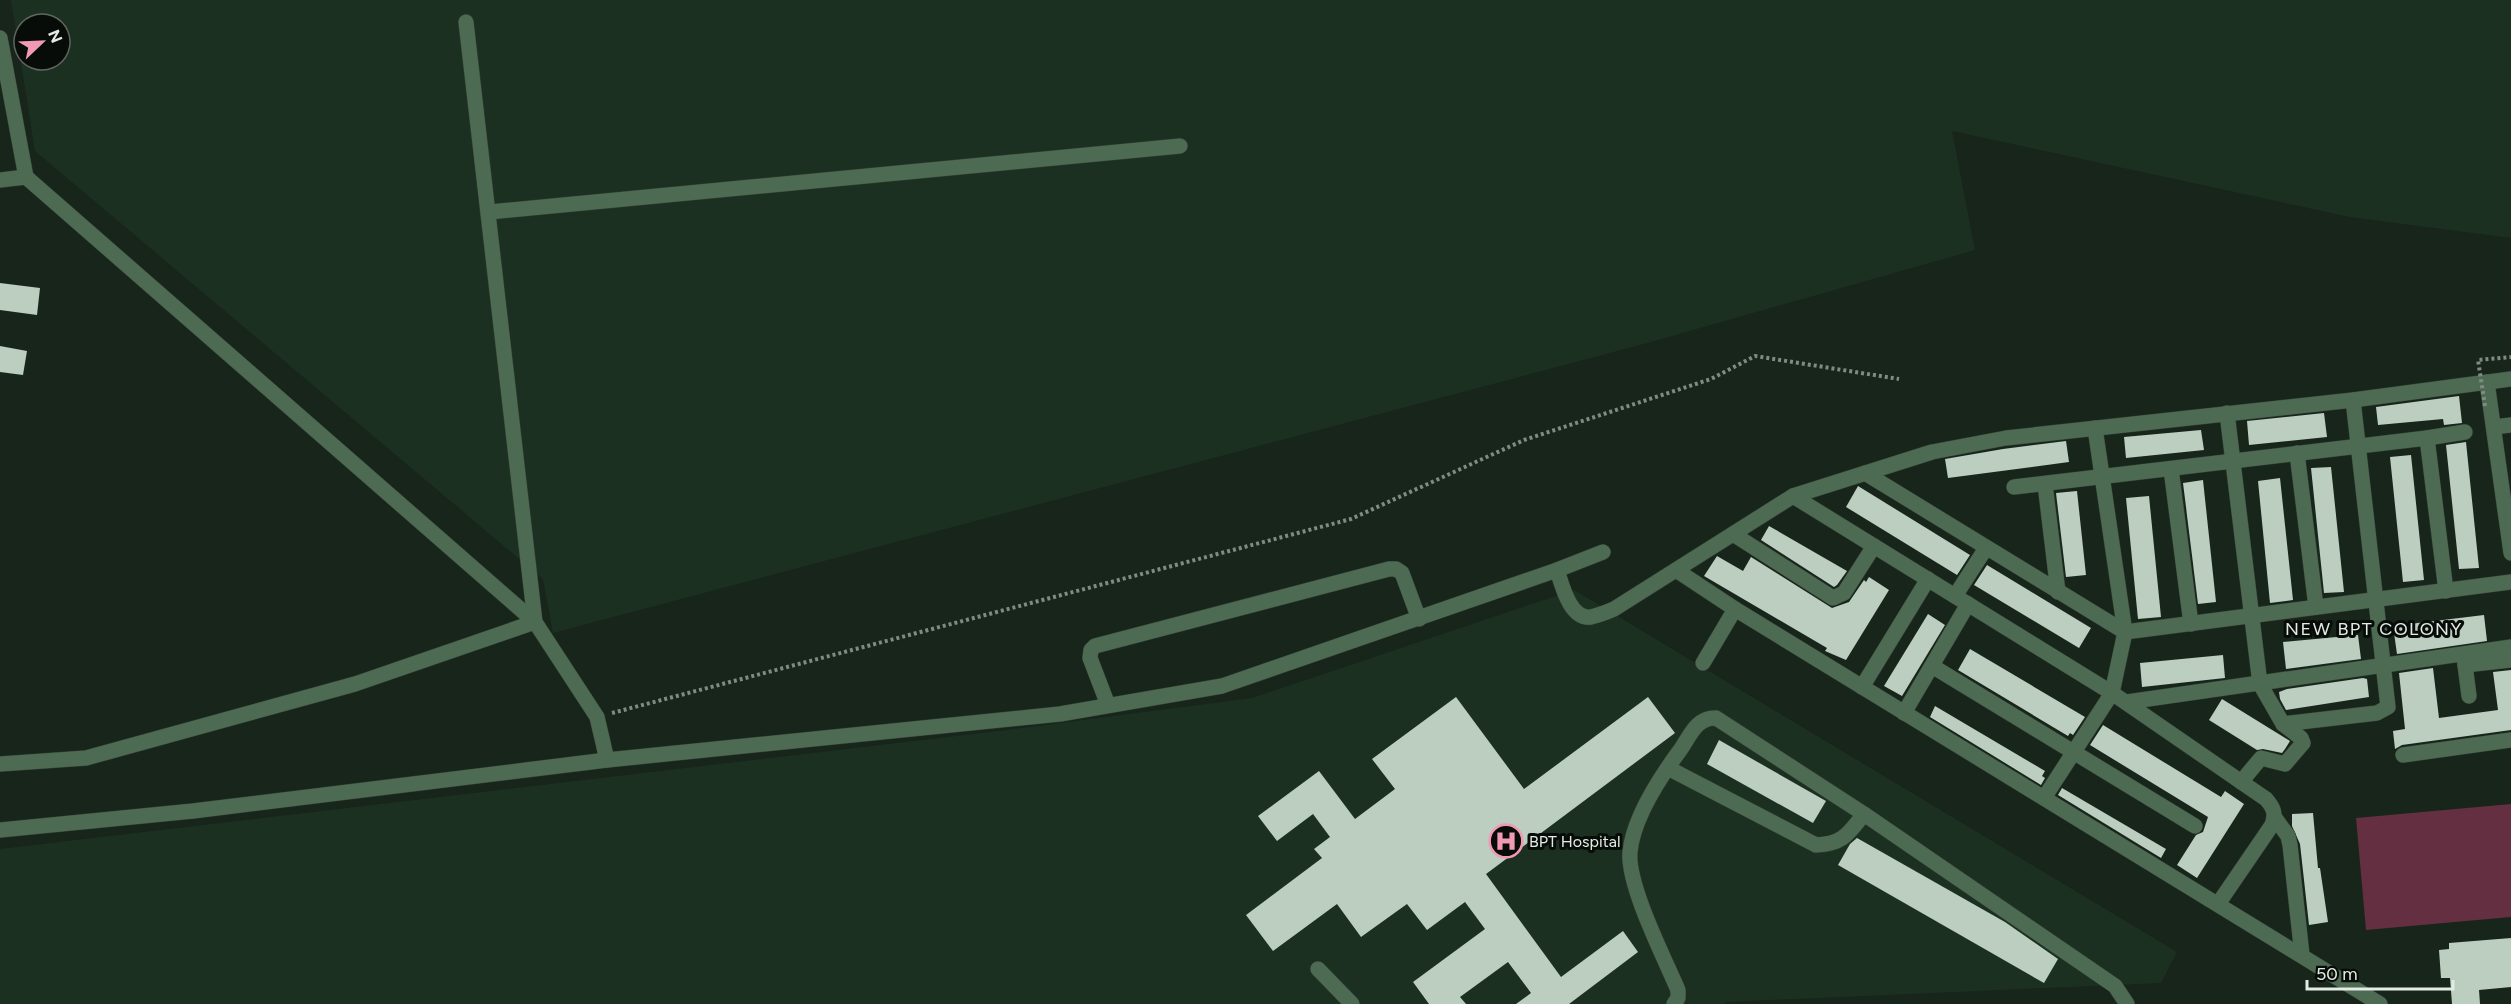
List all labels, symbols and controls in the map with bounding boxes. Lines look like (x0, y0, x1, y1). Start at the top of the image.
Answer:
north arrow (12, 12, 72, 72)
text: N (44, 27, 67, 46)
district label: NEW BPT COLONY (2285, 618, 2463, 640)
hospital icon: BPT Hospital (1488, 823, 1524, 859)
place label: BPT Hospital (1529, 832, 1620, 851)
scale bar (2307, 953, 2452, 991)
text: 50 m (2316, 963, 2358, 985)

